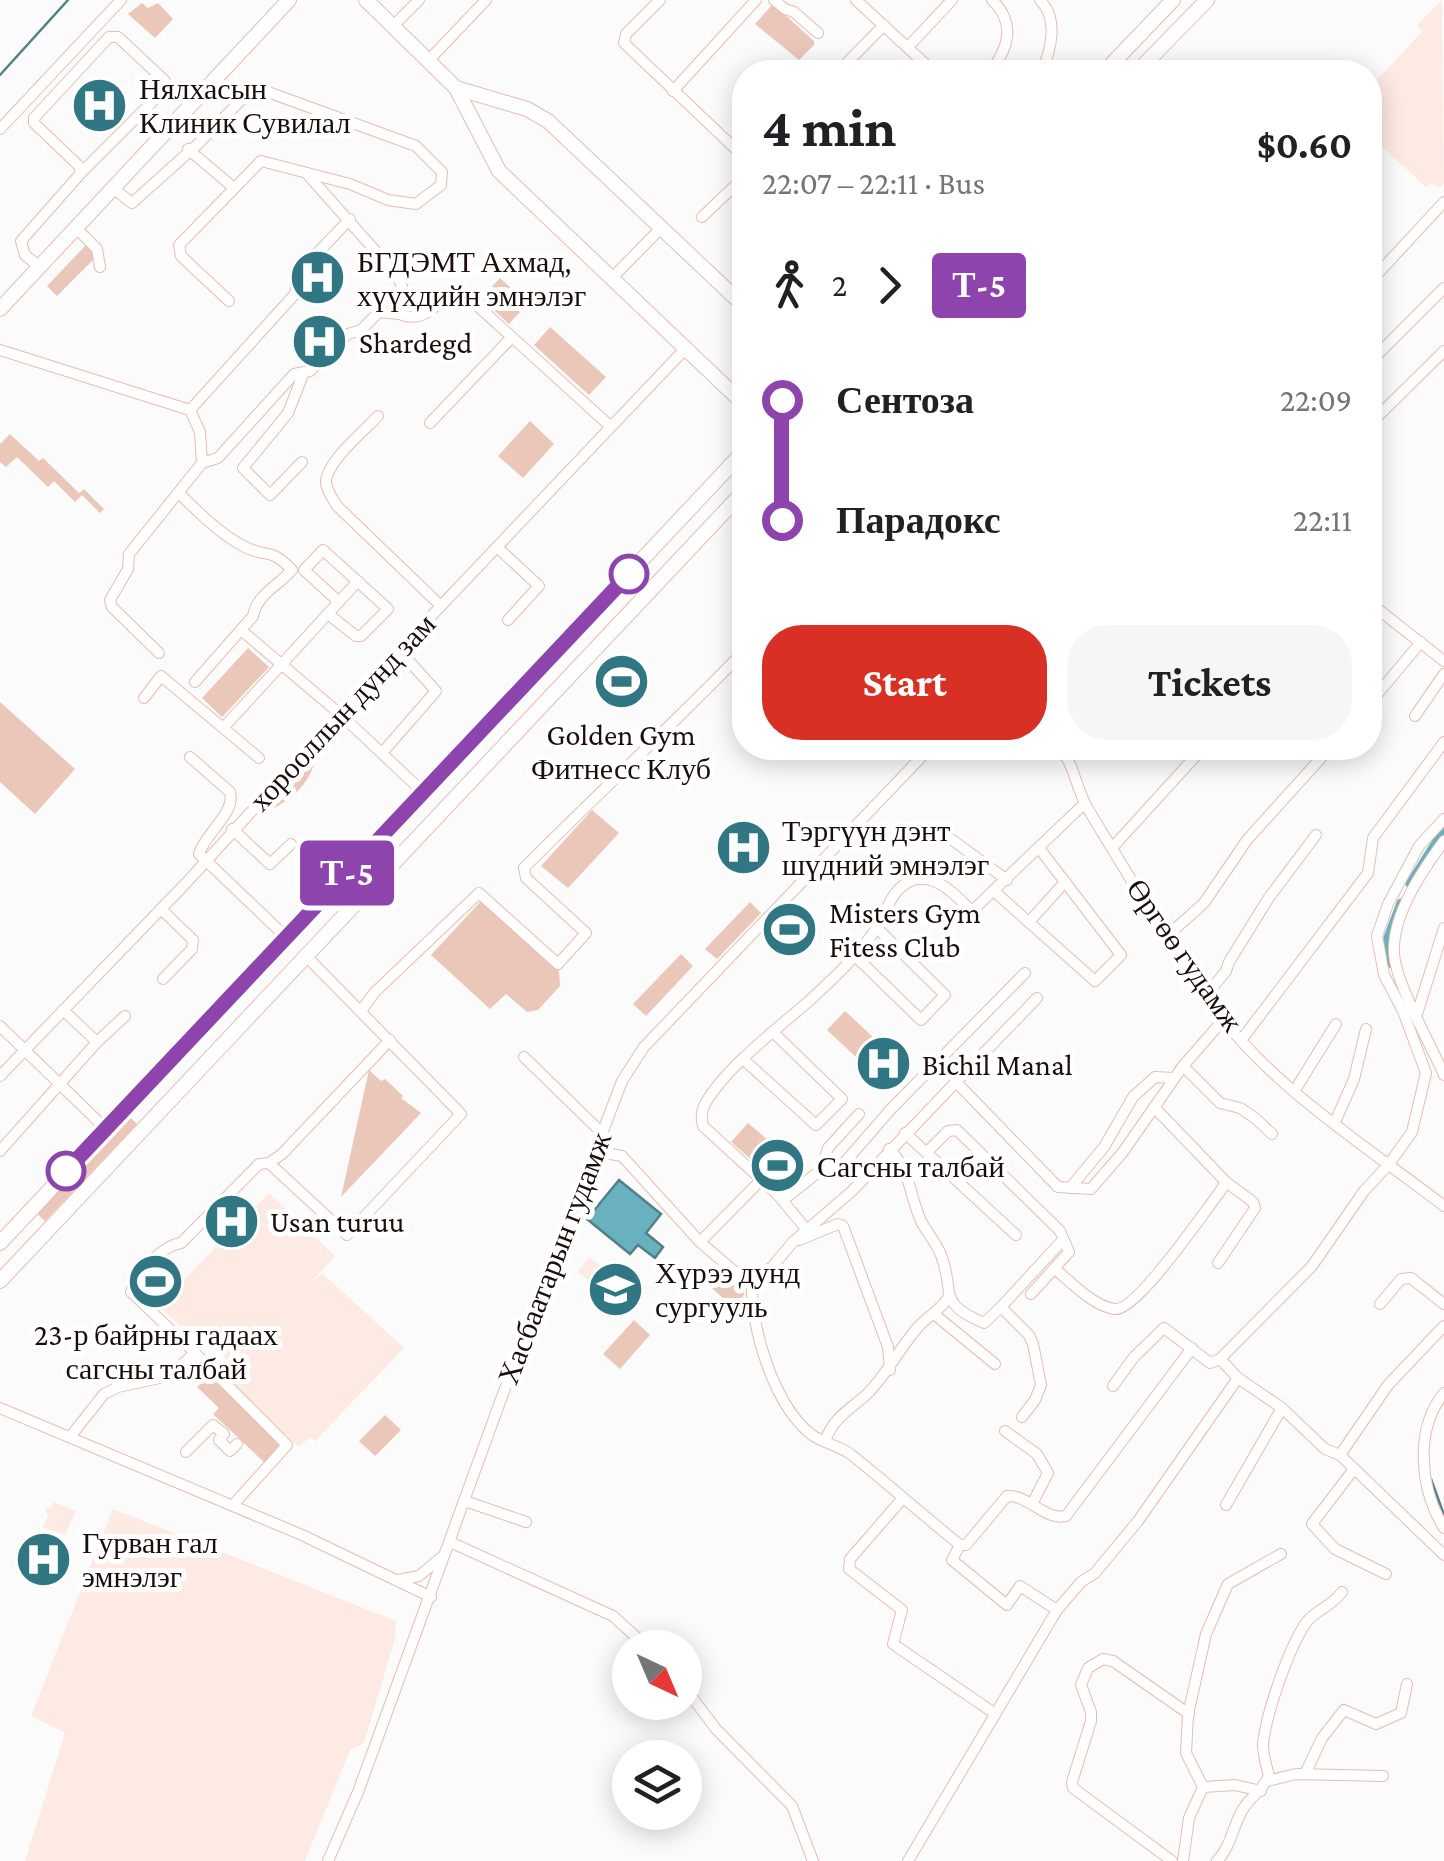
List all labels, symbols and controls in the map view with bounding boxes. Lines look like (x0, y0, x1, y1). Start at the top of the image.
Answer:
place label: Нялхасын Клиник Сувилал (139, 72, 350, 139)
hospital icon: Нялхасын Клиник Сувилал (70, 75, 130, 135)
text: 4 min (762, 97, 896, 158)
text: $0.60 (1257, 124, 1352, 166)
text: 22:07 – 22:11 · Bus (762, 165, 985, 201)
place label: БГДЭМТ Ахмад, хүүхдийн эмнэлэг (357, 245, 586, 312)
hospital icon: БГДЭМТ Ахмад, хүүхдийн эмнэлэг (288, 248, 348, 308)
icon: walk (762, 258, 817, 313)
icon: forward (862, 258, 917, 313)
text: Т-5 (952, 266, 1006, 305)
text: 2 (832, 267, 847, 303)
hospital icon: Shardegd (290, 312, 350, 372)
place label: Shardegd (359, 326, 472, 360)
text: Сентоза (836, 379, 974, 421)
text: 22:09 (1280, 382, 1352, 418)
text: Парадокс (836, 499, 1001, 541)
text: 22:11 (1293, 502, 1352, 538)
unlabelled marker (610, 555, 648, 593)
street label: хорооллын дунд зам (242, 607, 442, 817)
button: Start (762, 625, 1047, 740)
button: Tickets (1067, 625, 1352, 740)
sports icon: Golden Gym Фитнесс Клуб (591, 651, 651, 711)
place label: Golden Gym Фитнесс Клуб (531, 718, 711, 785)
place label: Тэргүүн дэнт шүдний эмнэлэг (782, 814, 989, 881)
hospital icon: Тэргүүн дэнт шүдний эмнэлэг (713, 817, 773, 877)
line badge: Т-5 (290, 840, 404, 906)
text: Т-5 (320, 854, 374, 893)
street label: Өргөө гудамж (1120, 873, 1250, 1038)
place label: Misters Gym Fitess Club (829, 896, 981, 963)
sports icon: Misters Gym Fitess Club (760, 899, 820, 959)
hospital icon: Bichil Manal (853, 1034, 913, 1094)
place label: Bichil Manal (922, 1048, 1073, 1081)
street label: Хасбаатарын гудамж (491, 1127, 617, 1389)
sports icon: Сагсны талбай (748, 1136, 808, 1196)
place label: Сагсны талбай (817, 1150, 1004, 1183)
unlabelled marker (47, 1152, 85, 1190)
hospital icon: Usan turuu (201, 1191, 261, 1251)
place label: Usan turuu (270, 1205, 405, 1238)
sports icon: 23-р байрны гадаах сагсны талбай (126, 1251, 186, 1311)
place label: Хүрээ дунд сургууль (655, 1256, 800, 1323)
school or university icon: Хүрээ дунд сургууль (586, 1259, 646, 1319)
place label: 23-р байрны гадаах сагсны талбай (34, 1318, 278, 1385)
place label: Гурван гал эмнэлэг (82, 1526, 218, 1593)
hospital icon: Гурван гал эмнэлэг (13, 1529, 73, 1589)
north arrow (612, 1630, 702, 1720)
map controls (612, 1630, 702, 1830)
button: layers (612, 1740, 702, 1830)

